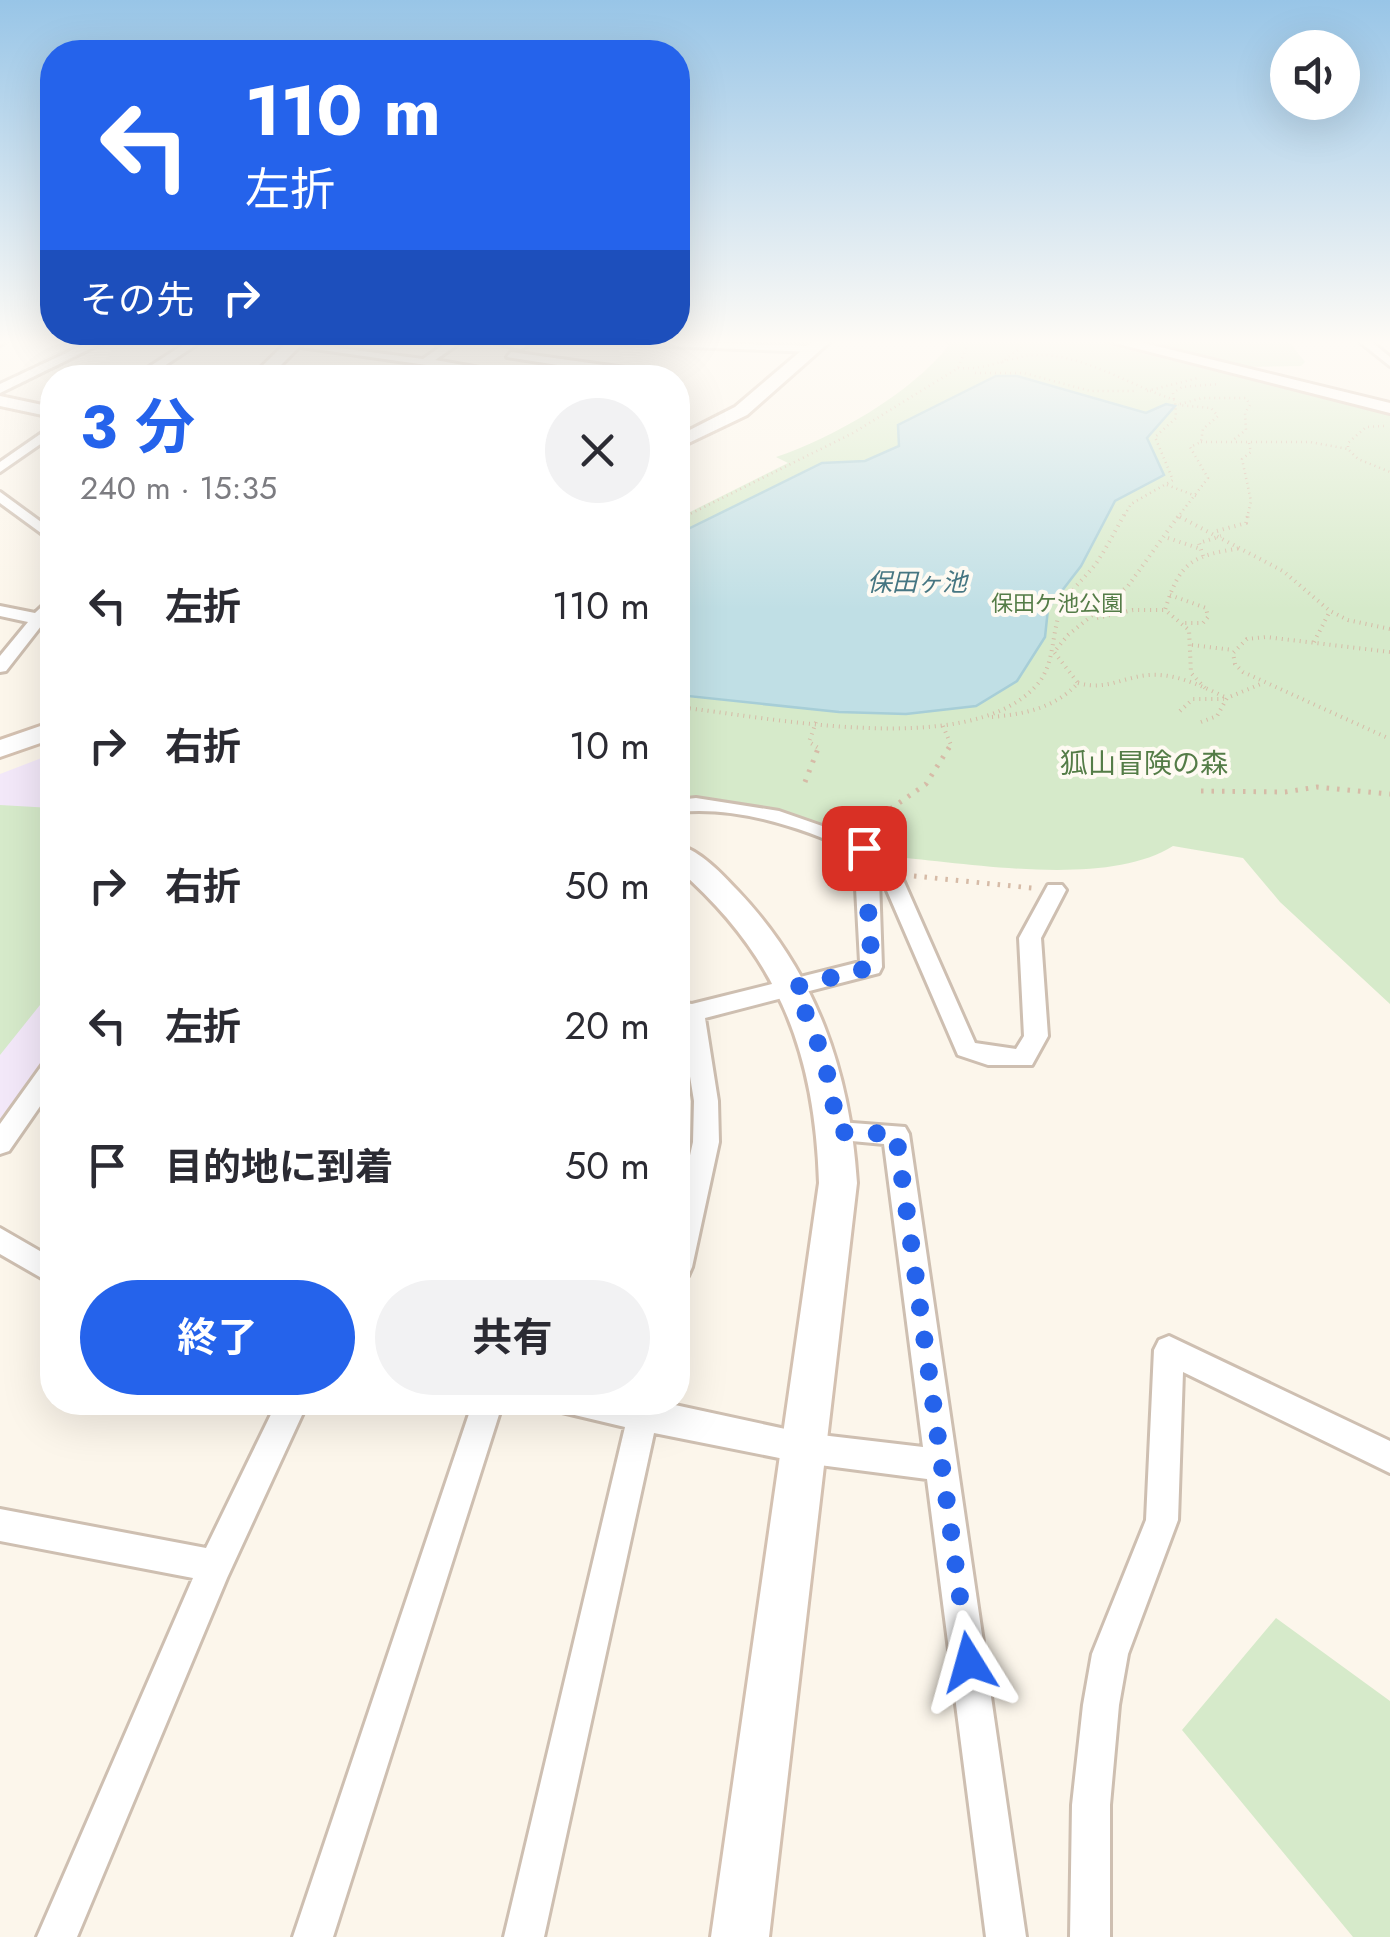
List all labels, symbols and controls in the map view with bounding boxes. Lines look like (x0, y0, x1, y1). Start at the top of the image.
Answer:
map controls (1270, 30, 1360, 120)
button: sound (1270, 30, 1360, 120)
text: 110 m (245, 60, 441, 161)
icon: left (80, 80, 210, 210)
text: 左折 (245, 157, 335, 222)
icon: right (214, 270, 269, 325)
text: その先 (80, 272, 194, 327)
text: 3 分 (80, 384, 195, 471)
button: close (545, 398, 650, 503)
text: 240 m · 15:35 (80, 465, 277, 511)
water label: 保田ヶ池 (867, 564, 970, 600)
icon: left (80, 578, 135, 633)
text: 110 m (552, 578, 650, 633)
text: 左折 (165, 579, 241, 634)
park label: 保田ケ池公園 (991, 587, 1123, 619)
icon: right (80, 718, 135, 773)
text: 10 m (569, 718, 650, 773)
text: 右折 (165, 719, 241, 774)
park label: 狐山冒険の森 (1060, 743, 1228, 784)
pin (822, 806, 907, 891)
icon: arrive (837, 821, 892, 876)
icon: right (80, 858, 135, 913)
text: 50 m (565, 858, 650, 913)
text: 右折 (165, 859, 241, 914)
icon: left (80, 998, 135, 1053)
text: 20 m (565, 998, 650, 1053)
text: 左折 (165, 999, 241, 1054)
icon: arrive (80, 1138, 135, 1193)
text: 50 m (565, 1138, 650, 1193)
text: 目的地に到着 (165, 1139, 393, 1194)
button: 終了 (80, 1280, 355, 1395)
button: 共有 (375, 1280, 650, 1395)
position arrow (917, 1610, 1021, 1714)

